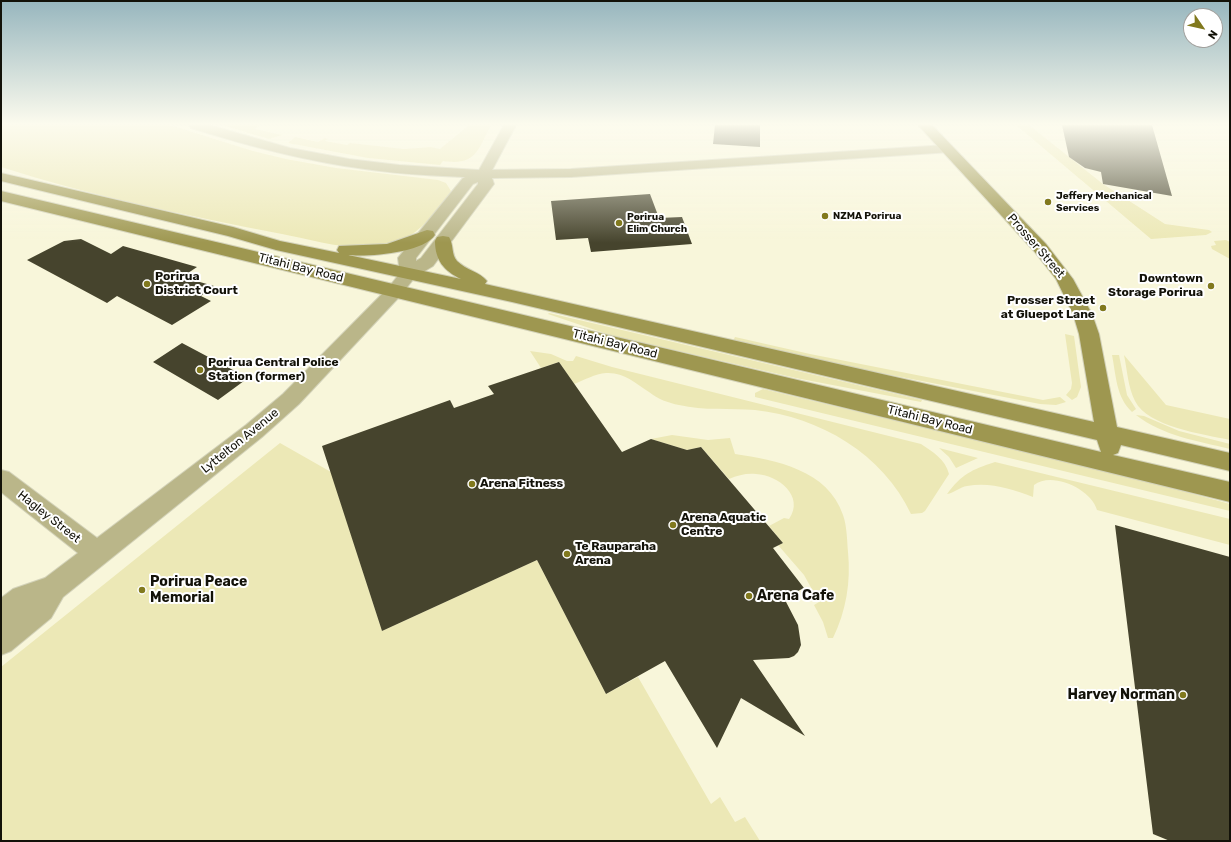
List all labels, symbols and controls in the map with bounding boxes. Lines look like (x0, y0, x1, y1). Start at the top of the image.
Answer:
north arrow (1183, 8, 1223, 48)
text: N (1205, 28, 1220, 41)
place label: Jeffery Mechanical Services (1056, 190, 1152, 214)
marker: Jeffery Mechanical Services (1043, 197, 1053, 207)
place label: NZMA Porirua (833, 210, 901, 222)
place label: Porirua Elim Church (627, 211, 687, 234)
marker: NZMA Porirua (820, 211, 830, 221)
street label: Prosser Street (1004, 211, 1068, 281)
marker: Porirua Elim Church (614, 218, 624, 228)
street label: Titahi Bay Road (257, 251, 345, 285)
place label: Porirua District Court (155, 270, 238, 298)
place label: Downtown Storage Porirua (1108, 272, 1203, 300)
marker: Porirua District Court (142, 279, 152, 289)
marker: Downtown Storage Porirua (1206, 281, 1216, 291)
place label: Prosser Street at Gluepot Lane (1001, 294, 1095, 322)
marker: Prosser Street at Gluepot Lane (1098, 303, 1108, 313)
street label: Titahi Bay Road (571, 327, 659, 361)
place label: Porirua Central Police Station (former) (208, 356, 339, 384)
marker: Porirua Central Police Station (former) (195, 365, 205, 375)
street label: Titahi Bay Road (886, 403, 974, 437)
street label: Lyttelton Avenue (199, 405, 281, 477)
place label: Arena Fitness (480, 477, 563, 491)
marker: Arena Fitness (467, 479, 477, 489)
street label: Hagley Street (15, 488, 83, 546)
place label: Arena Aquatic Centre (681, 511, 766, 539)
marker: Arena Aquatic Centre (668, 520, 678, 530)
place label: Te Rauparaha Arena (575, 540, 656, 568)
marker: Te Rauparaha Arena (562, 549, 572, 559)
place label: Porirua Peace Memorial (150, 574, 247, 606)
marker: Porirua Peace Memorial (137, 585, 147, 595)
place label: Arena Cafe (757, 588, 834, 604)
marker: Arena Cafe (744, 591, 754, 601)
place label: Harvey Norman (1068, 687, 1175, 703)
marker: Harvey Norman (1178, 690, 1188, 700)

